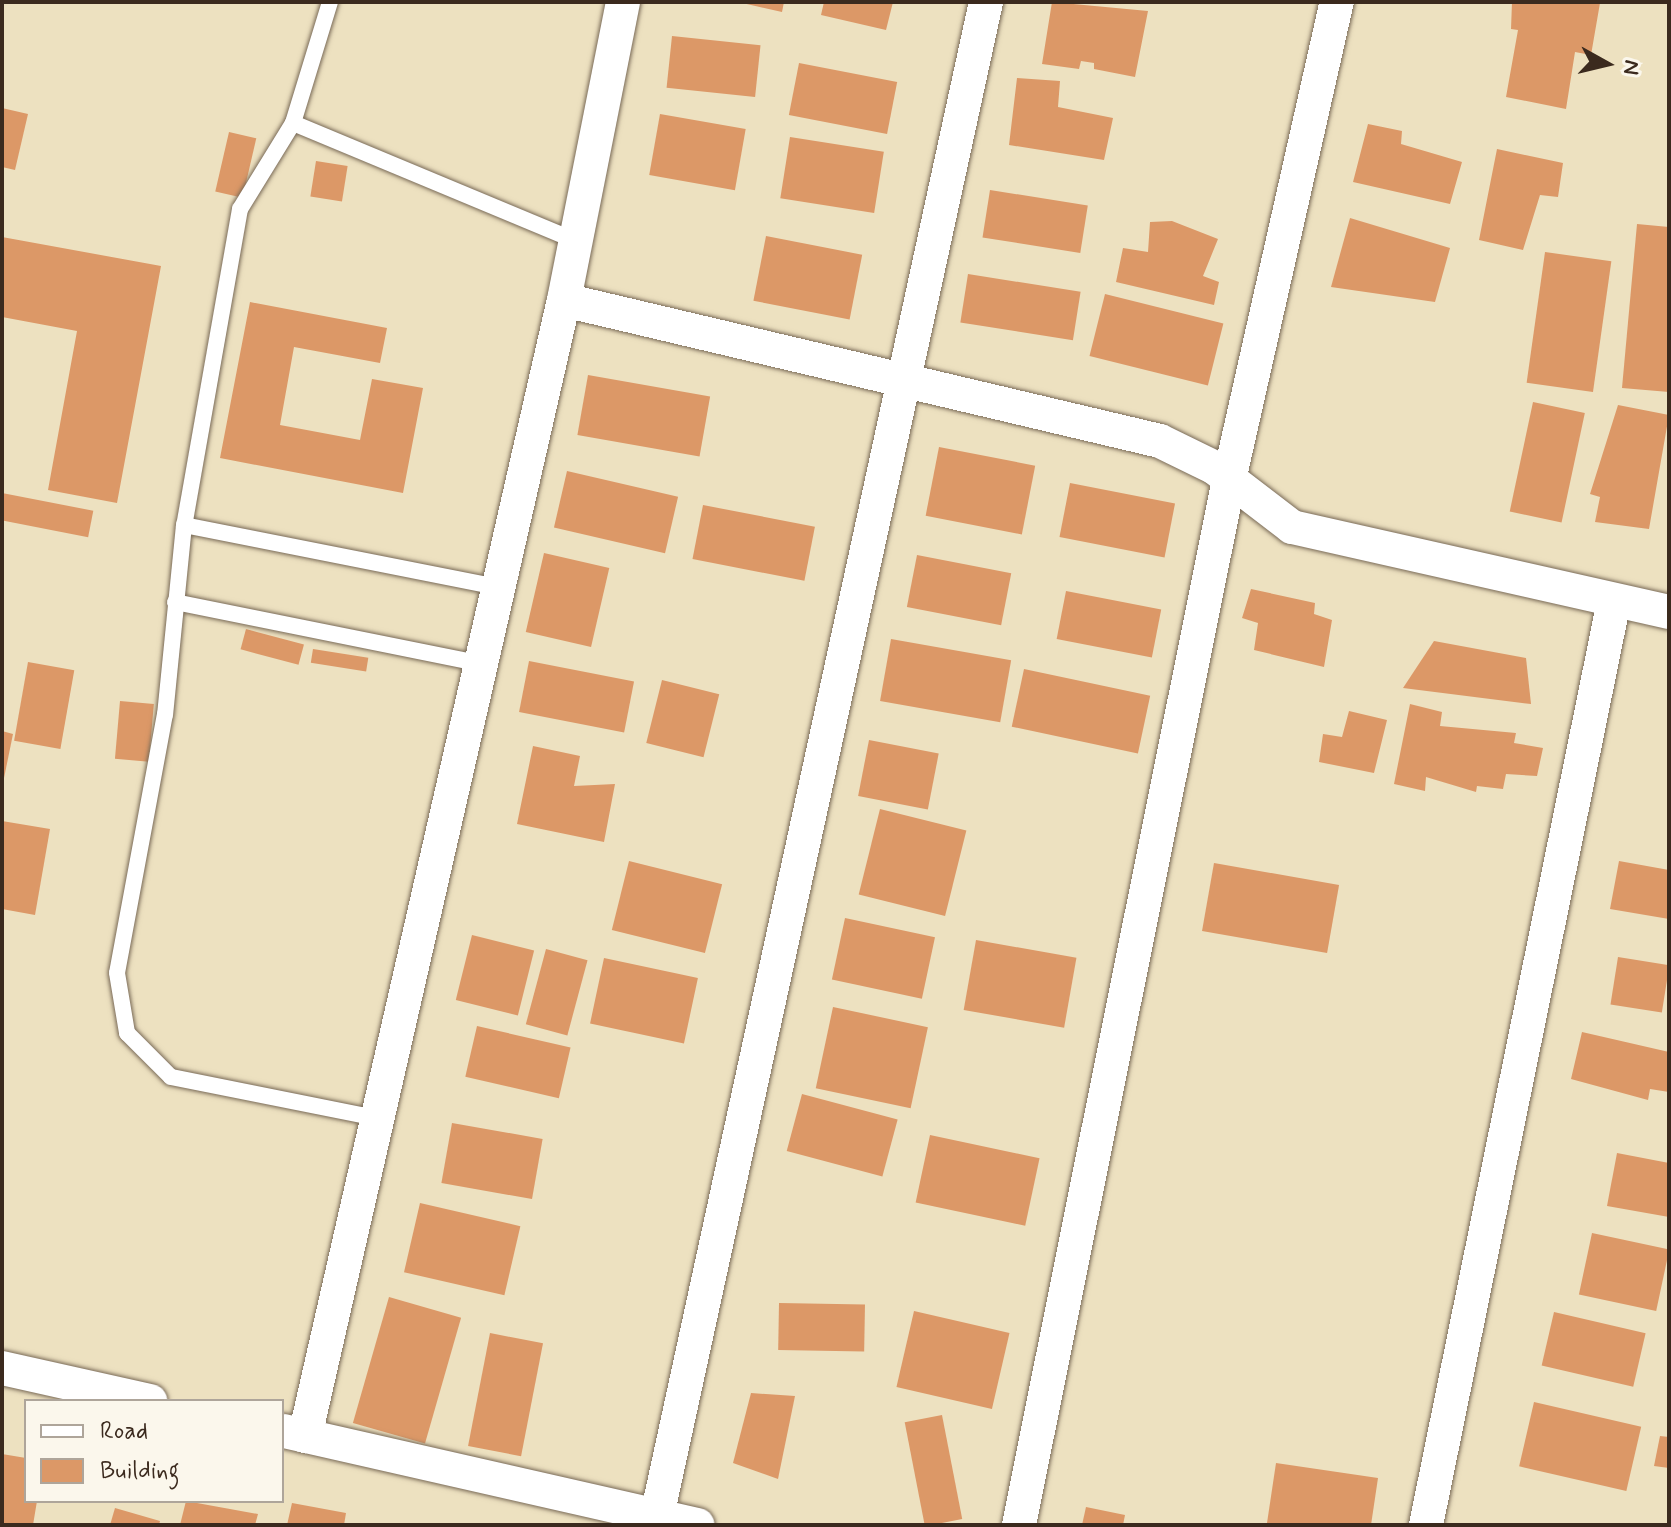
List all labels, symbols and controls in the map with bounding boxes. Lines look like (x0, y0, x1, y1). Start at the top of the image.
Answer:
north arrow (1567, 24, 1647, 104)
text: N (1616, 58, 1646, 77)
legend (24, 1399, 284, 1503)
text: Road (100, 1416, 148, 1447)
text: Building (100, 1456, 180, 1487)

